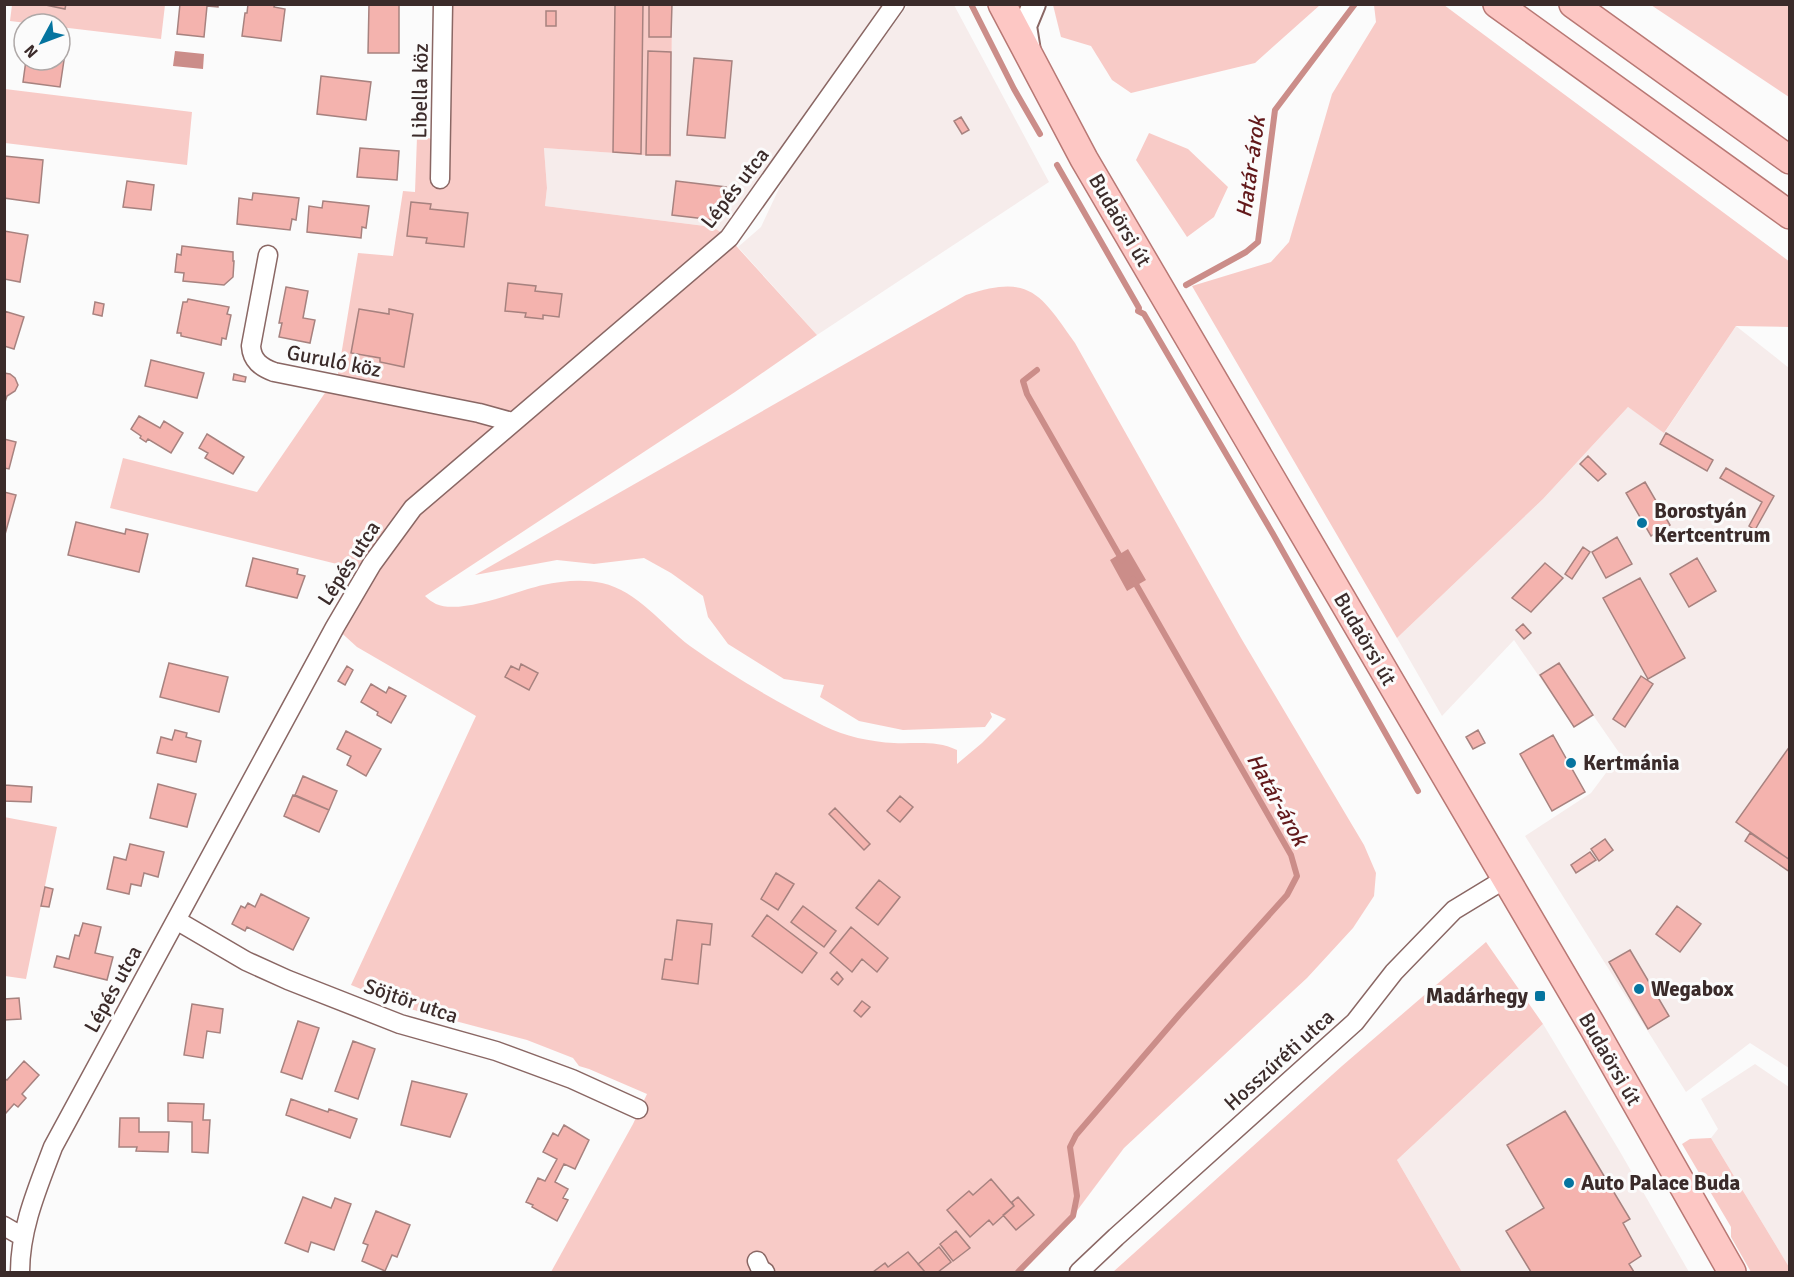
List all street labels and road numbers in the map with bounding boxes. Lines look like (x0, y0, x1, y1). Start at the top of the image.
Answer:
street label: Libella köz (406, 43, 434, 139)
street label: Lépés utca (695, 142, 775, 234)
street label: Budaörsi út (1083, 169, 1157, 271)
street label: Guruló köz (285, 339, 383, 383)
street label: Lépés utca (312, 516, 386, 610)
street label: Budaörsi út (1328, 588, 1402, 690)
street label: Lépés utca (78, 941, 148, 1037)
street label: Söjtör utca (360, 973, 462, 1029)
street label: Hosszúréti utca (1219, 1004, 1339, 1116)
street label: Budaörsi út (1573, 1008, 1647, 1110)

